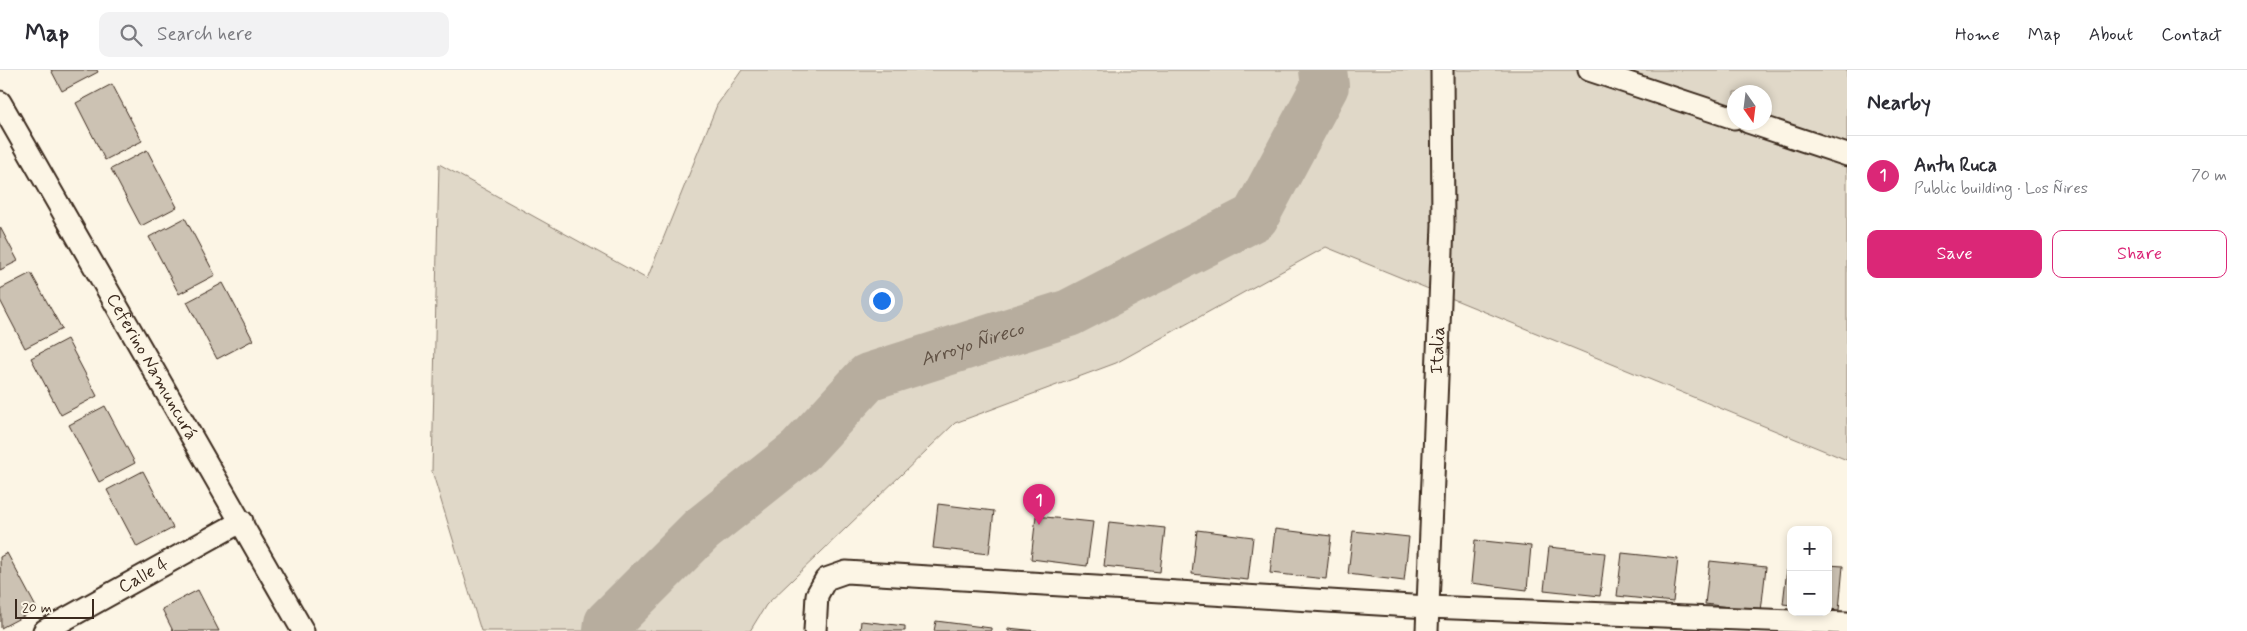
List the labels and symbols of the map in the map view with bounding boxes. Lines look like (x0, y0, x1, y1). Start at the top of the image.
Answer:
north arrow (1727, 85, 1772, 130)
your location (869, 288, 895, 314)
street label: Ceferino Namuncurá (100, 289, 203, 444)
water label: Arroyo Ñireco (917, 316, 1027, 372)
street label: Italia (1425, 326, 1451, 375)
pin: 1 (1023, 484, 1055, 525)
street label: Calle 4 (114, 552, 173, 599)
scale bar (15, 596, 94, 619)

